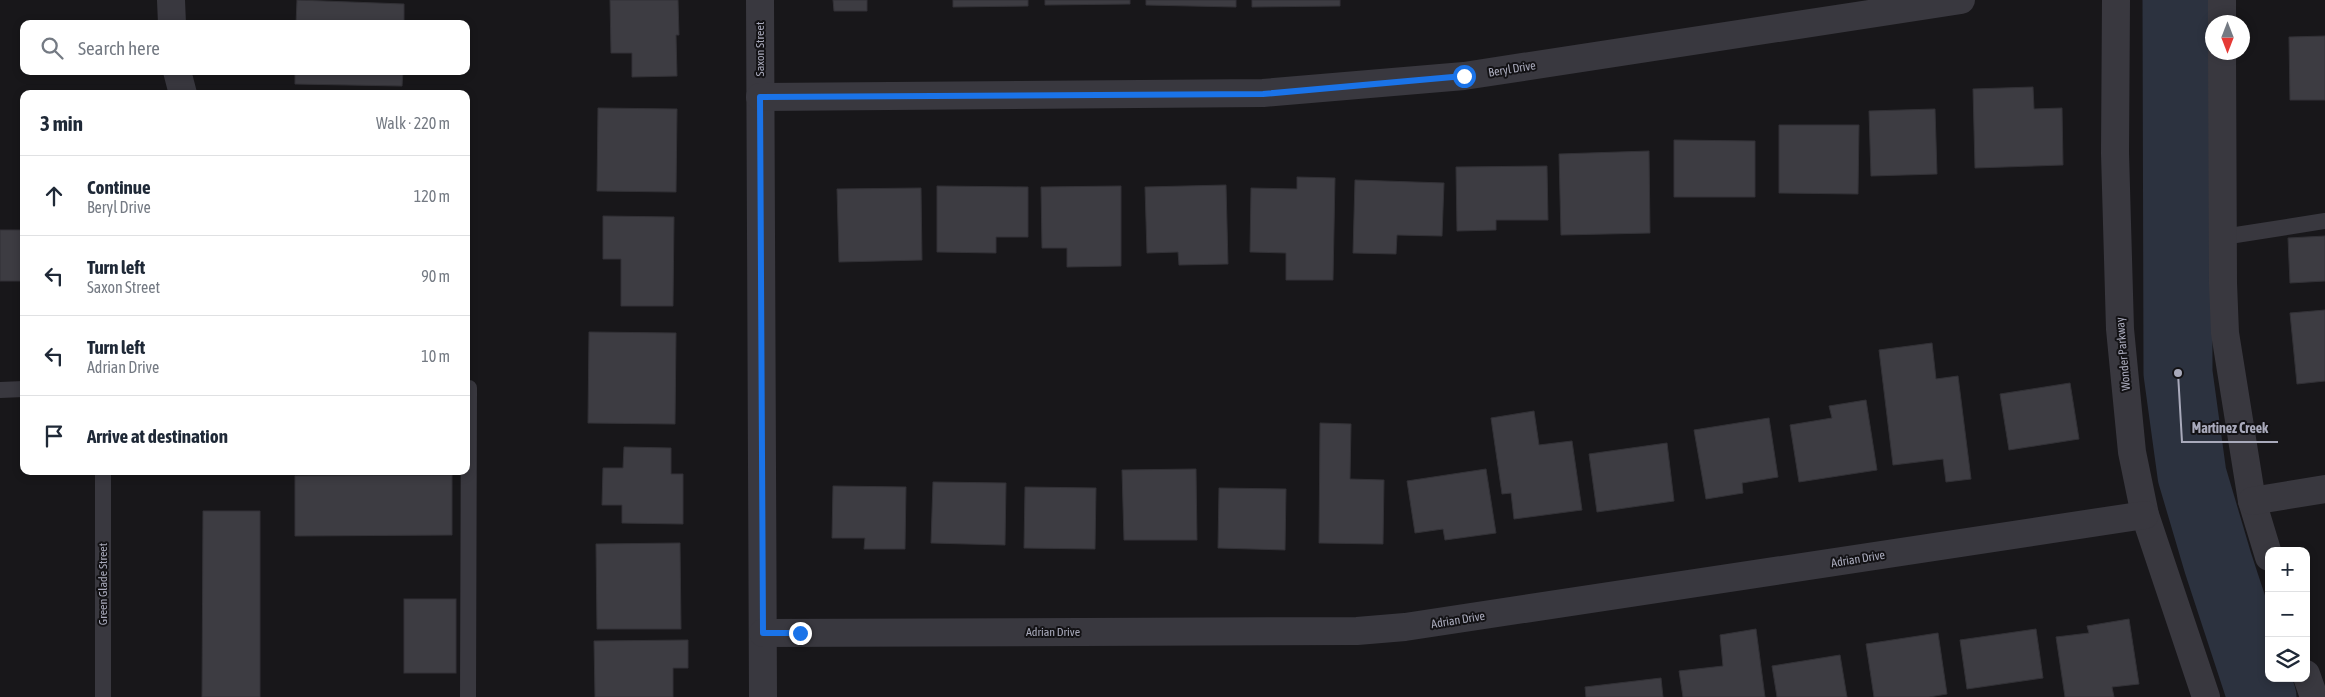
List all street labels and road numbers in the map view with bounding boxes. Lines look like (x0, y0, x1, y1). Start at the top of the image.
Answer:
street label: Saxon Street (753, 21, 767, 76)
street label: Beryl Drive (1487, 58, 1537, 80)
street label: Wonder Parkway (2113, 317, 2133, 391)
street label: Green Glade Street (96, 542, 110, 625)
street label: Adrian Drive (1830, 548, 1886, 570)
street label: Adrian Drive (1430, 609, 1486, 631)
street label: Adrian Drive (1026, 625, 1080, 639)

